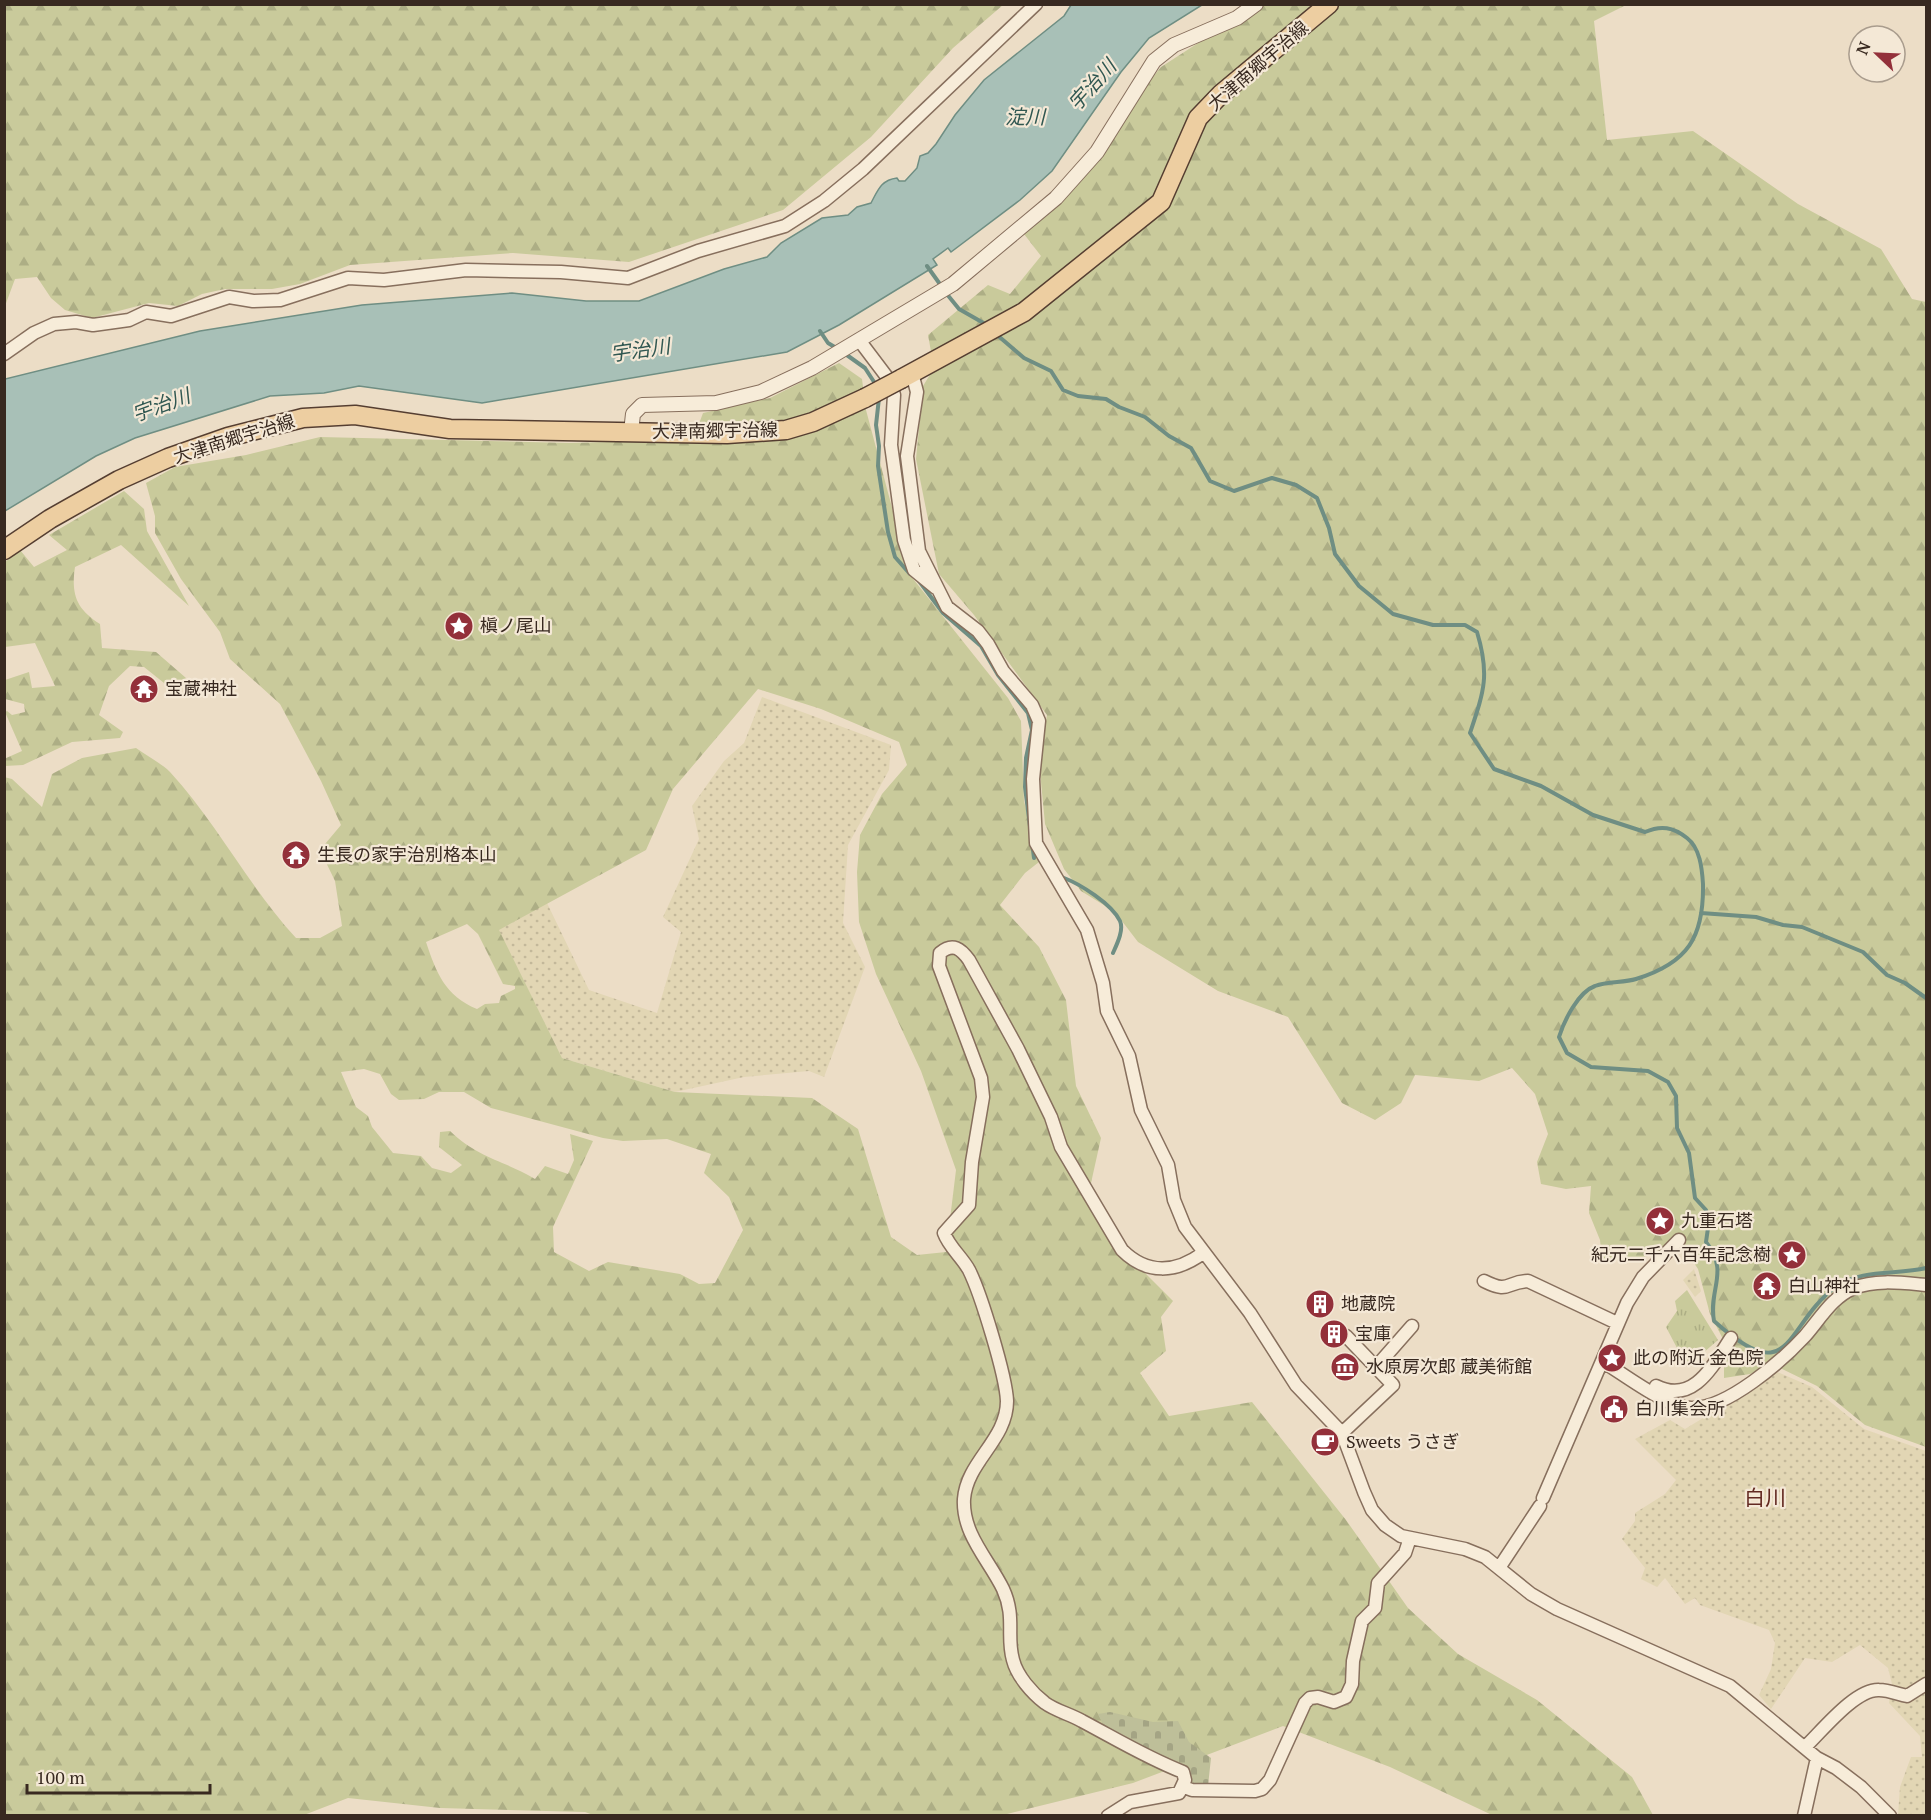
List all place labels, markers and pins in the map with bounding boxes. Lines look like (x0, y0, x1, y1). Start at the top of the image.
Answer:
place icon: 槇ノ尾山 (443, 610, 475, 642)
place label: 槇ノ尾山 (480, 613, 552, 637)
temple icon: 宝蔵神社 (128, 673, 160, 705)
place label: 宝蔵神社 (165, 676, 237, 700)
temple icon: 生長の家宇治別格本山 (280, 839, 312, 871)
place label: 生長の家宇治別格本山 (317, 842, 497, 866)
place icon: 九重石塔 (1644, 1205, 1676, 1237)
place label: 九重石塔 (1681, 1208, 1753, 1232)
place icon: 紀元二千六百年記念樹 (1776, 1239, 1808, 1271)
place label: 紀元二千六百年記念樹 (1591, 1242, 1771, 1266)
temple icon: 白山神社 (1751, 1270, 1783, 1302)
place label: 白山神社 (1788, 1273, 1860, 1297)
building icon: 地蔵院 (1304, 1288, 1336, 1320)
place label: 地蔵院 (1341, 1291, 1395, 1315)
building icon: 宝庫 (1318, 1318, 1350, 1350)
place label: 宝庫 (1355, 1321, 1391, 1345)
place icon: 此の附近 金色院 (1596, 1342, 1628, 1374)
place label: 此の附近 金色院 (1633, 1345, 1763, 1369)
museum icon: 水原房次郎 蔵美術館 (1329, 1351, 1361, 1383)
place label: 水原房次郎 蔵美術館 (1366, 1354, 1532, 1378)
public building icon: 白川集会所 (1598, 1393, 1630, 1425)
place label: 白川集会所 (1635, 1396, 1725, 1420)
cafe icon: Sweets うさぎ (1309, 1426, 1341, 1458)
place label: Sweets うさぎ (1346, 1429, 1460, 1453)

